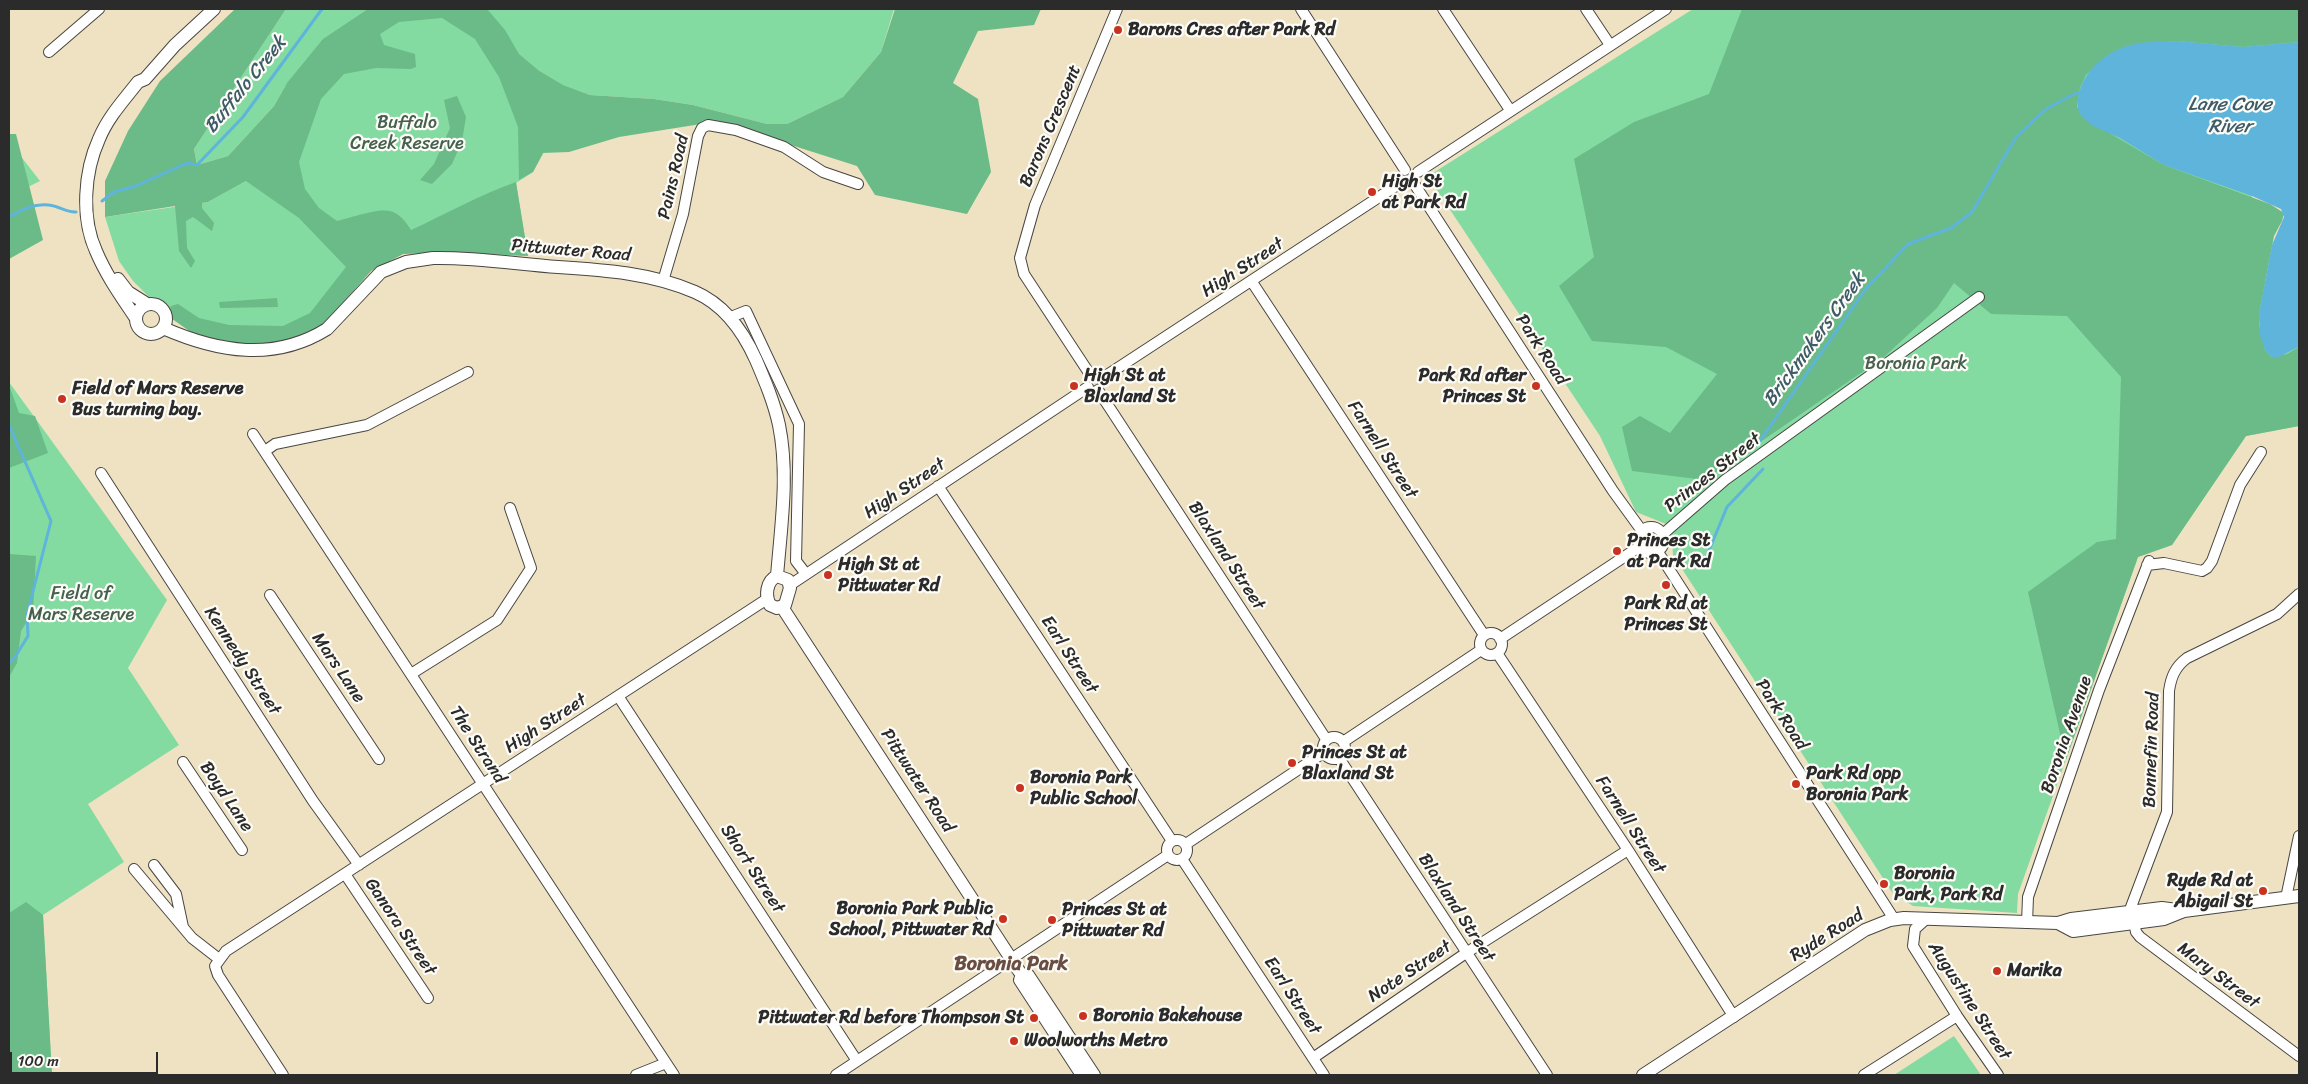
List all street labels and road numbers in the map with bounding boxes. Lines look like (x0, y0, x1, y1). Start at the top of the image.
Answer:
street label: Barons Crescent (1016, 62, 1086, 190)
street label: Pains Road (654, 133, 694, 221)
street label: High Street (1198, 234, 1288, 302)
street label: Pittwater Road (511, 235, 631, 267)
street label: Park Road (1510, 310, 1572, 390)
street label: Farnell Street (1342, 397, 1422, 503)
street label: Princes Street (1660, 429, 1766, 517)
street label: High Street (860, 454, 950, 524)
street label: Blaxland Street (1183, 498, 1269, 614)
street label: Kennedy Street (199, 603, 285, 719)
street label: Earl Street (1036, 612, 1102, 698)
street label: Mars Lane (307, 629, 369, 707)
street label: Boronia Avenue (2037, 673, 2097, 797)
street label: Park Road (1750, 675, 1812, 755)
street label: High Street (501, 690, 591, 758)
street label: Bonnefin Road (2139, 692, 2165, 808)
street label: The Strand (444, 702, 510, 788)
street label: Pittwater Road (875, 725, 959, 837)
street label: Boyd Lane (195, 758, 257, 836)
street label: Farnell Street (1590, 772, 1670, 878)
street label: Short Street (715, 821, 789, 917)
street label: Blaxland Street (1413, 850, 1499, 966)
street label: Ganora Street (360, 874, 440, 980)
street label: Ryde Road (1786, 905, 1868, 967)
street label: Note Street (1364, 936, 1456, 1008)
street label: Augustine Street (1923, 938, 2015, 1064)
street label: Mary Street (2173, 938, 2263, 1014)
street label: Earl Street (1259, 953, 1325, 1039)

